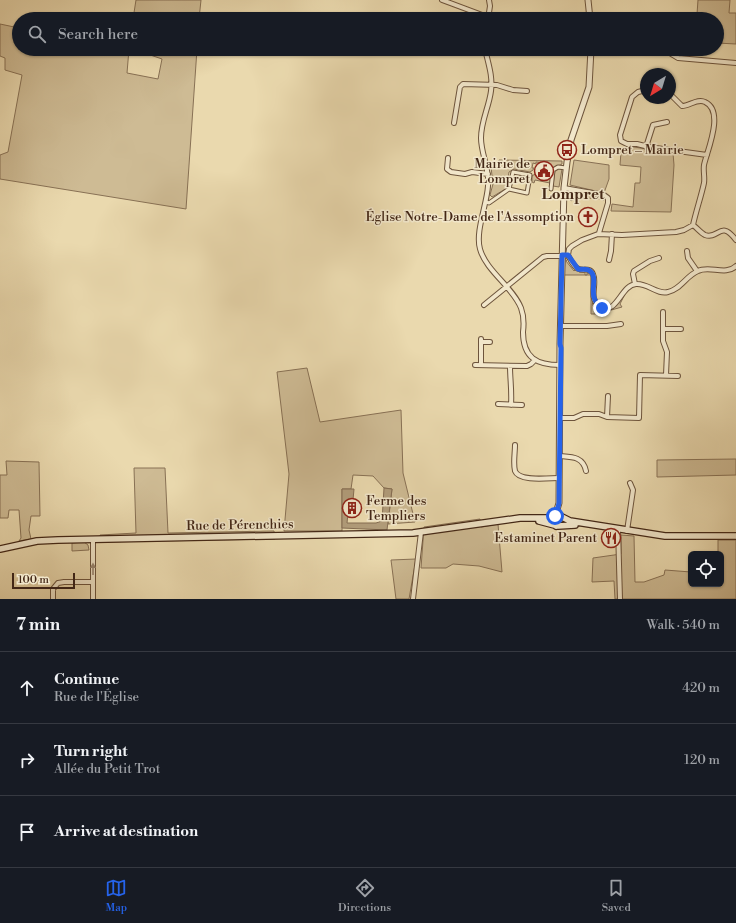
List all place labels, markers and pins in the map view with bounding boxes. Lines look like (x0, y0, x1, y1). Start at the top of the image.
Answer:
bus stop icon: Lompret – Mairie (556, 139, 578, 161)
place label: Lompret – Mairie (581, 142, 684, 158)
place label: Mairie de Lompret (474, 156, 530, 187)
public building icon: Mairie de Lompret (533, 160, 555, 182)
church icon: Église Notre-Dame de l'Assomption (577, 206, 599, 228)
place label: Église Notre-Dame de l'Assomption (366, 208, 574, 225)
place label: Ferme des Templiers (366, 493, 427, 524)
building icon: Ferme des Templiers (341, 497, 363, 519)
restaurant icon: Estaminet Parent (600, 527, 622, 549)
place label: Estaminet Parent (494, 530, 597, 546)

